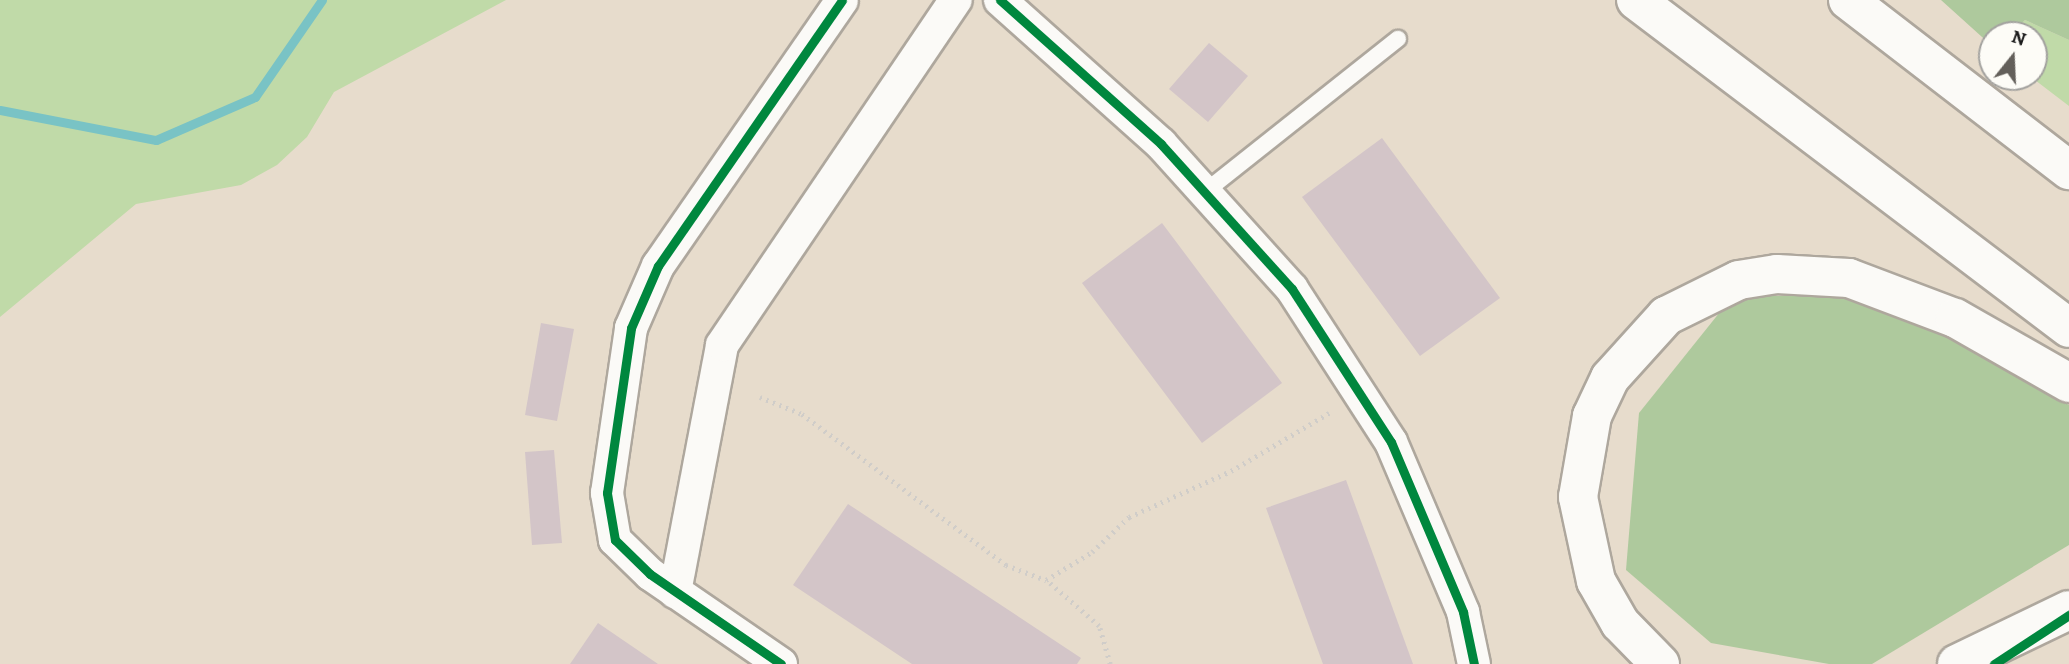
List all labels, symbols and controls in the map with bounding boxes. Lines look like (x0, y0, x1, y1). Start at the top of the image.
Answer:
north arrow (1978, 21, 2048, 91)
text: N (2008, 23, 2029, 52)

